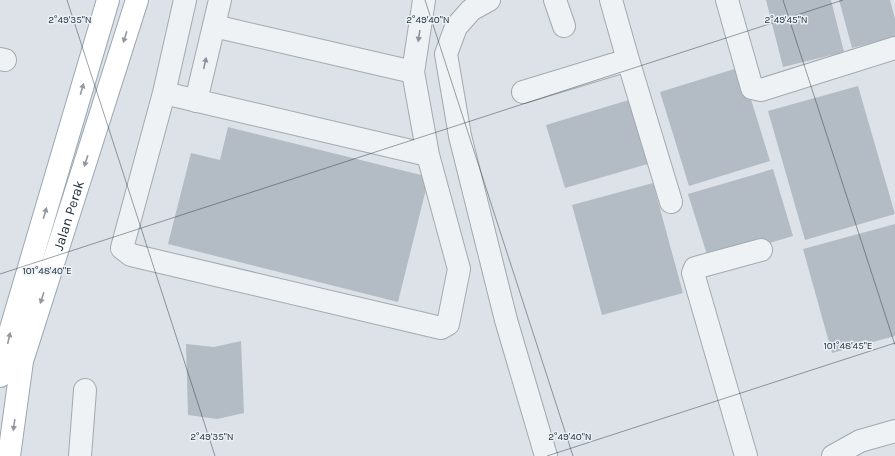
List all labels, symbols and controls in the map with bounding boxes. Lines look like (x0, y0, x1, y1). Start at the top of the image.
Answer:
text: 2°49'35"N (48, 14, 92, 26)
text: 2°49'40"N (406, 14, 450, 26)
text: 2°49'45"N (764, 14, 808, 26)
one-way arrow (415, 30, 421, 42)
one-way arrow (122, 31, 128, 43)
one-way arrow (203, 57, 209, 69)
one-way arrow (79, 82, 85, 94)
one-way arrow (83, 155, 89, 167)
street label: Jalan Perak (49, 178, 88, 252)
one-way arrow (42, 207, 48, 219)
text: 101°48'40"E (22, 265, 72, 277)
one-way arrow (39, 293, 45, 305)
one-way arrow (6, 332, 12, 344)
text: 101°48'45"E (824, 340, 872, 352)
one-way arrow (11, 419, 17, 431)
text: 2°49'35"N (190, 431, 234, 443)
text: 2°49'40"N (548, 431, 592, 443)

